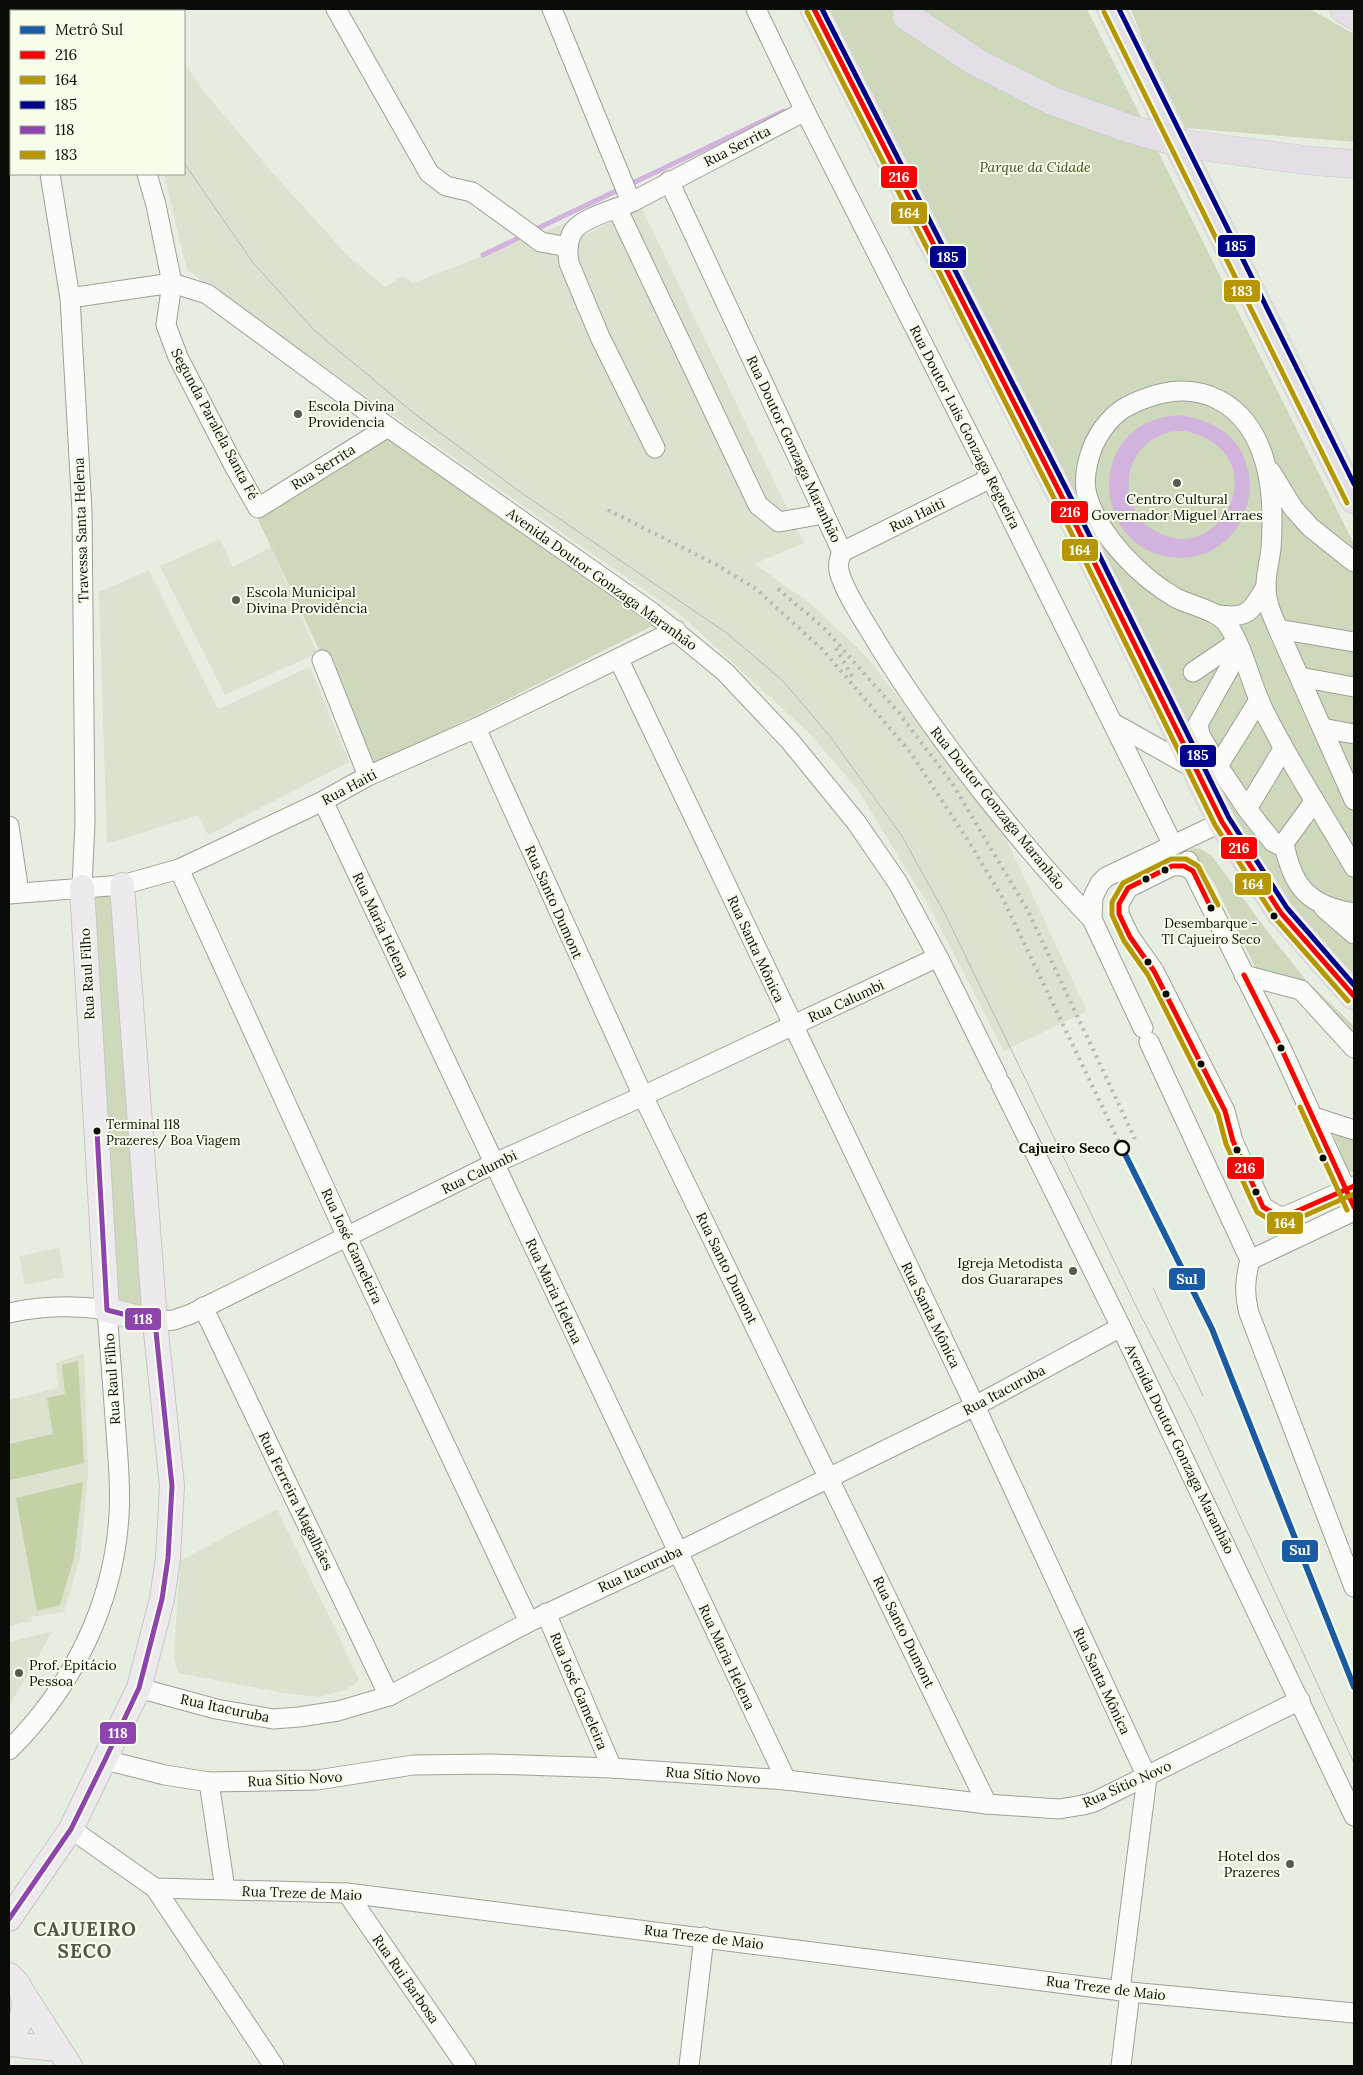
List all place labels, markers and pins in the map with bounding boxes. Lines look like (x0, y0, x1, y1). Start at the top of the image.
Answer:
place label: Escola Divina Providencia (308, 397, 395, 431)
marker: Escola Divina Providencia (292, 408, 304, 420)
marker: Centro Cultural Governador Miguel Arraes (1171, 477, 1183, 489)
place label: Centro Cultural Governador Miguel Arraes (1091, 490, 1263, 524)
place label: Escola Municipal Divina Providência (246, 583, 367, 617)
marker: Escola Municipal Divina Providência (230, 594, 242, 606)
unlabelled marker (1160, 865, 1170, 875)
unlabelled marker (1141, 874, 1151, 884)
marker: Desembarque - TI Cajueiro Seco (1206, 903, 1216, 913)
unlabelled marker (1269, 911, 1279, 921)
place label: Desembarque - TI Cajueiro Seco (1161, 915, 1261, 948)
unlabelled marker (1143, 957, 1153, 967)
unlabelled marker (1161, 989, 1171, 999)
unlabelled marker (1276, 1043, 1286, 1053)
unlabelled marker (1196, 1059, 1206, 1069)
place label: Terminal 118 Prazeres/ Boa Viagem (106, 1116, 241, 1149)
marker: Terminal 118 Prazeres/ Boa Viagem (92, 1126, 102, 1136)
place label: Cajueiro Seco (1019, 1139, 1110, 1157)
marker: Cajueiro Seco (1114, 1140, 1130, 1156)
unlabelled marker (1232, 1145, 1242, 1155)
unlabelled marker (1318, 1153, 1328, 1163)
unlabelled marker (1251, 1187, 1261, 1197)
place label: Igreja Metodista dos Guararapes (957, 1254, 1063, 1288)
marker: Igreja Metodista dos Guararapes (1067, 1265, 1079, 1277)
place label: Prof. Epitácio Pessoa (29, 1656, 117, 1690)
marker: Prof. Epitácio Pessoa (13, 1667, 25, 1679)
place label: Hotel dos Prazeres (1218, 1847, 1280, 1881)
marker: Hotel dos Prazeres (1284, 1858, 1296, 1870)

